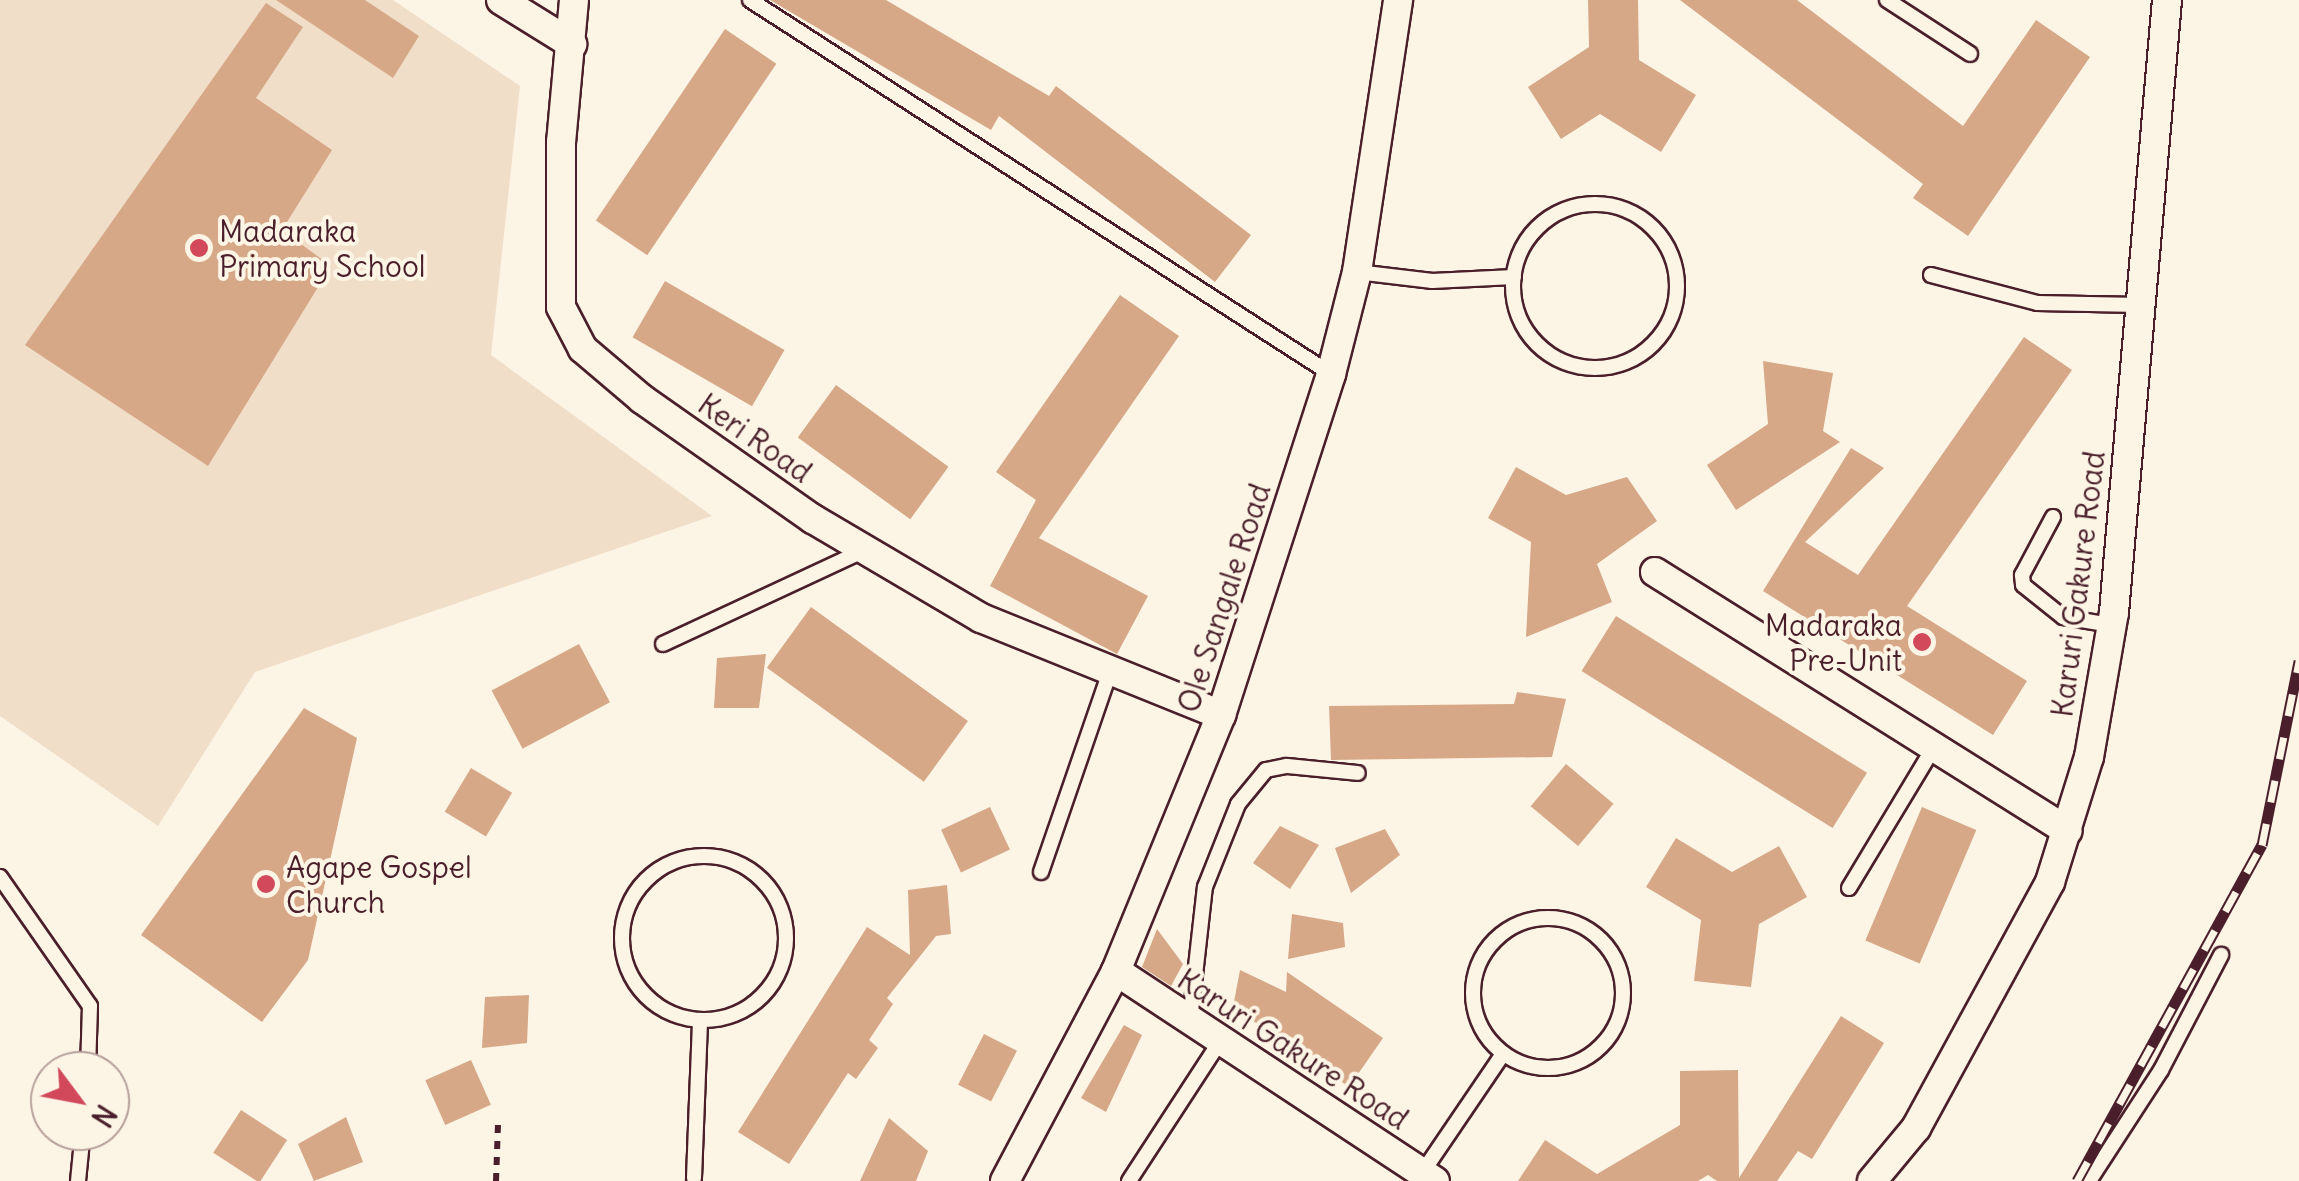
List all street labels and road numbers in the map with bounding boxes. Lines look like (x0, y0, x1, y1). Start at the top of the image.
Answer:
street label: Keri Road (691, 386, 819, 490)
street label: Karuri Gakure Road (2044, 449, 2112, 719)
street label: Ole Sangale Road (1170, 479, 1278, 717)
street label: Karuri Gakure Road (1171, 961, 1415, 1137)

